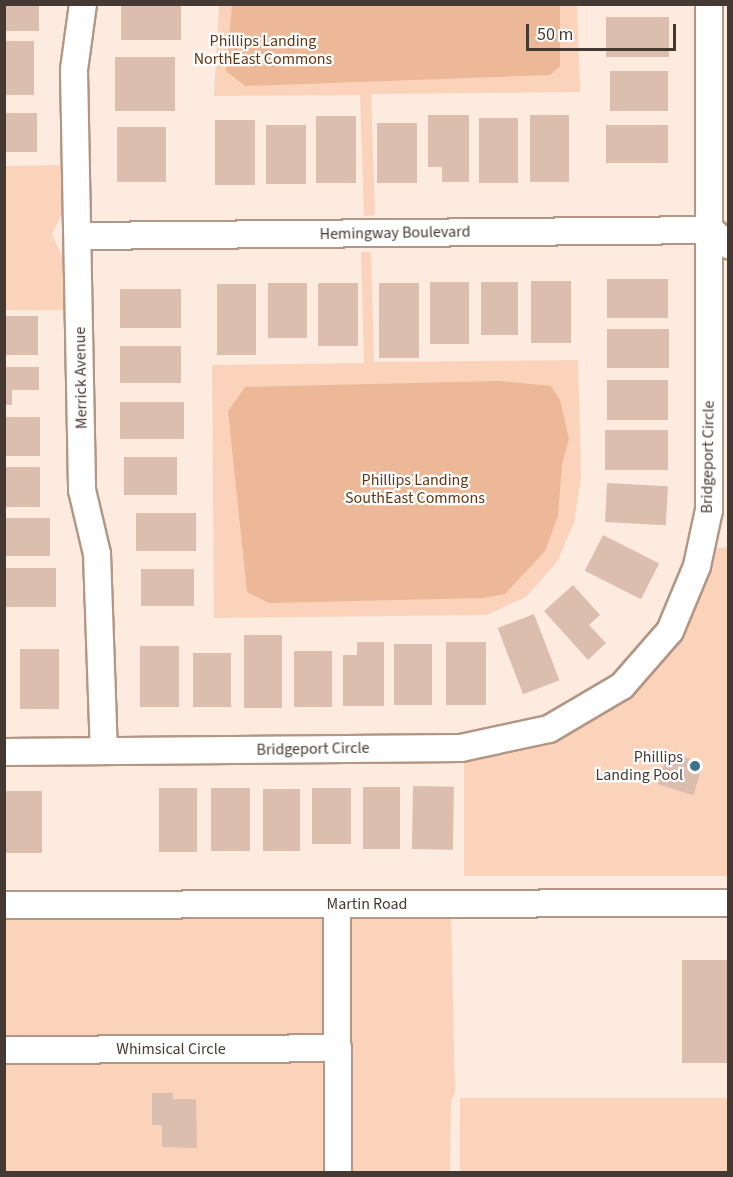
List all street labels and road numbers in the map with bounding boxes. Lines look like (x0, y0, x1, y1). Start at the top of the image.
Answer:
street label: Hemingway Boulevard (319, 222, 471, 244)
street label: Merrick Avenue (71, 327, 91, 429)
street label: Bridgeport Circle (697, 400, 719, 514)
street label: Bridgeport Circle (256, 738, 370, 760)
street label: Martin Road (327, 894, 407, 914)
street label: Whimsical Circle (116, 1039, 226, 1059)

